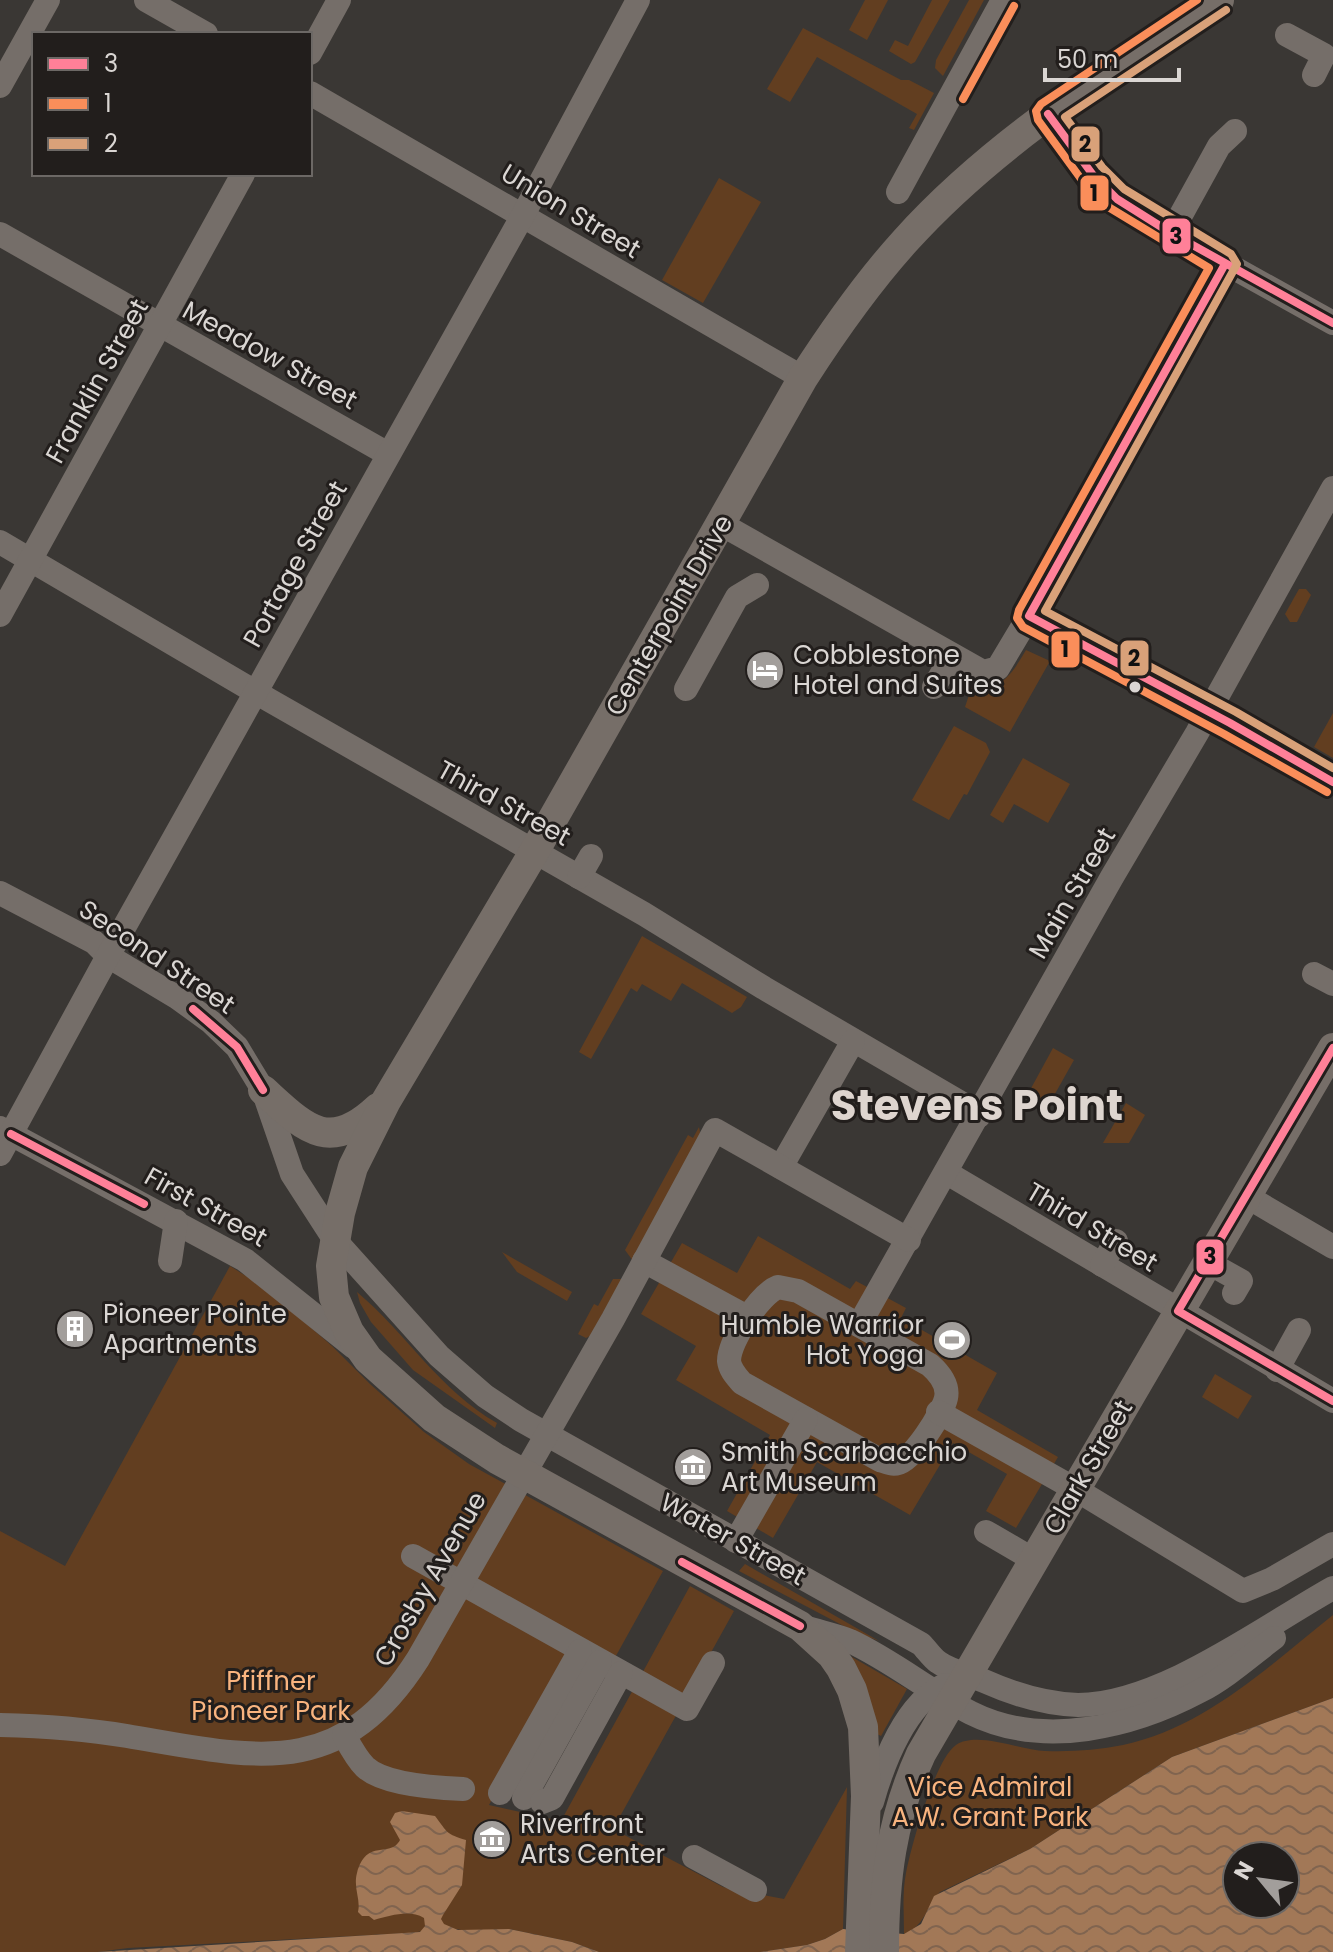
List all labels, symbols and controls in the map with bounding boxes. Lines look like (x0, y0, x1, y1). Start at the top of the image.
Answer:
legend (32, 32, 312, 176)
scale bar (1045, 32, 1179, 82)
text: 50 m (1057, 43, 1118, 76)
text: 3 (104, 47, 118, 80)
text: 1 (104, 87, 112, 120)
line badge: 2 (1070, 125, 1101, 163)
text: 2 (104, 127, 118, 160)
text: 2 (1079, 129, 1091, 160)
street label: Union Street (494, 155, 648, 267)
line badge: 1 (1079, 174, 1110, 212)
text: 1 (1090, 178, 1098, 209)
line badge: 3 (1161, 217, 1192, 255)
text: 3 (1169, 221, 1183, 252)
street label: Franklin Street (37, 292, 157, 470)
street label: Meadow Street (176, 292, 364, 418)
street label: Portage Street (234, 474, 356, 654)
street label: Centerpoint Drive (597, 508, 741, 722)
line badge: 1 (1050, 630, 1081, 669)
text: 1 (1061, 634, 1069, 665)
place label: Cobblestone Hotel and Suites (793, 637, 1003, 703)
line badge: 2 (1119, 639, 1150, 677)
text: 2 (1128, 643, 1140, 674)
hotel icon: Cobblestone Hotel and Suites (744, 649, 786, 691)
unlabelled marker (1127, 679, 1143, 695)
street label: Third Street (431, 752, 577, 854)
street label: Main Street (1020, 821, 1124, 965)
street label: Second Street (72, 891, 242, 1023)
district label: Stevens Point (831, 1076, 1123, 1135)
street label: First Street (138, 1158, 274, 1256)
street label: Third Street (1020, 1174, 1164, 1280)
line badge: 3 (1195, 1238, 1225, 1276)
text: 3 (1203, 1241, 1217, 1272)
place label: Pioneer Pointe Apartments (103, 1296, 287, 1362)
place label: Humble Warrior Hot Yoga (720, 1307, 924, 1373)
building icon: Pioneer Pointe Apartments (54, 1308, 96, 1350)
sports icon: Humble Warrior Hot Yoga (931, 1319, 973, 1361)
street label: Clark Street (1035, 1393, 1141, 1541)
place label: Smith Scarbacchio Art Museum (721, 1434, 967, 1500)
museum icon: Smith Scarbacchio Art Museum (672, 1446, 714, 1488)
street label: Water Street (654, 1484, 812, 1594)
street label: Crosby Avenue (365, 1485, 495, 1673)
park label: Pfiffner Pioneer Park (191, 1663, 351, 1729)
park label: Vice Admiral A.W. Grant Park (891, 1769, 1089, 1835)
place label: Riverfront Arts Center (520, 1806, 665, 1872)
museum icon: Riverfront Arts Center (471, 1818, 513, 1860)
north arrow (1221, 1840, 1301, 1920)
text: N (1226, 1856, 1262, 1885)

